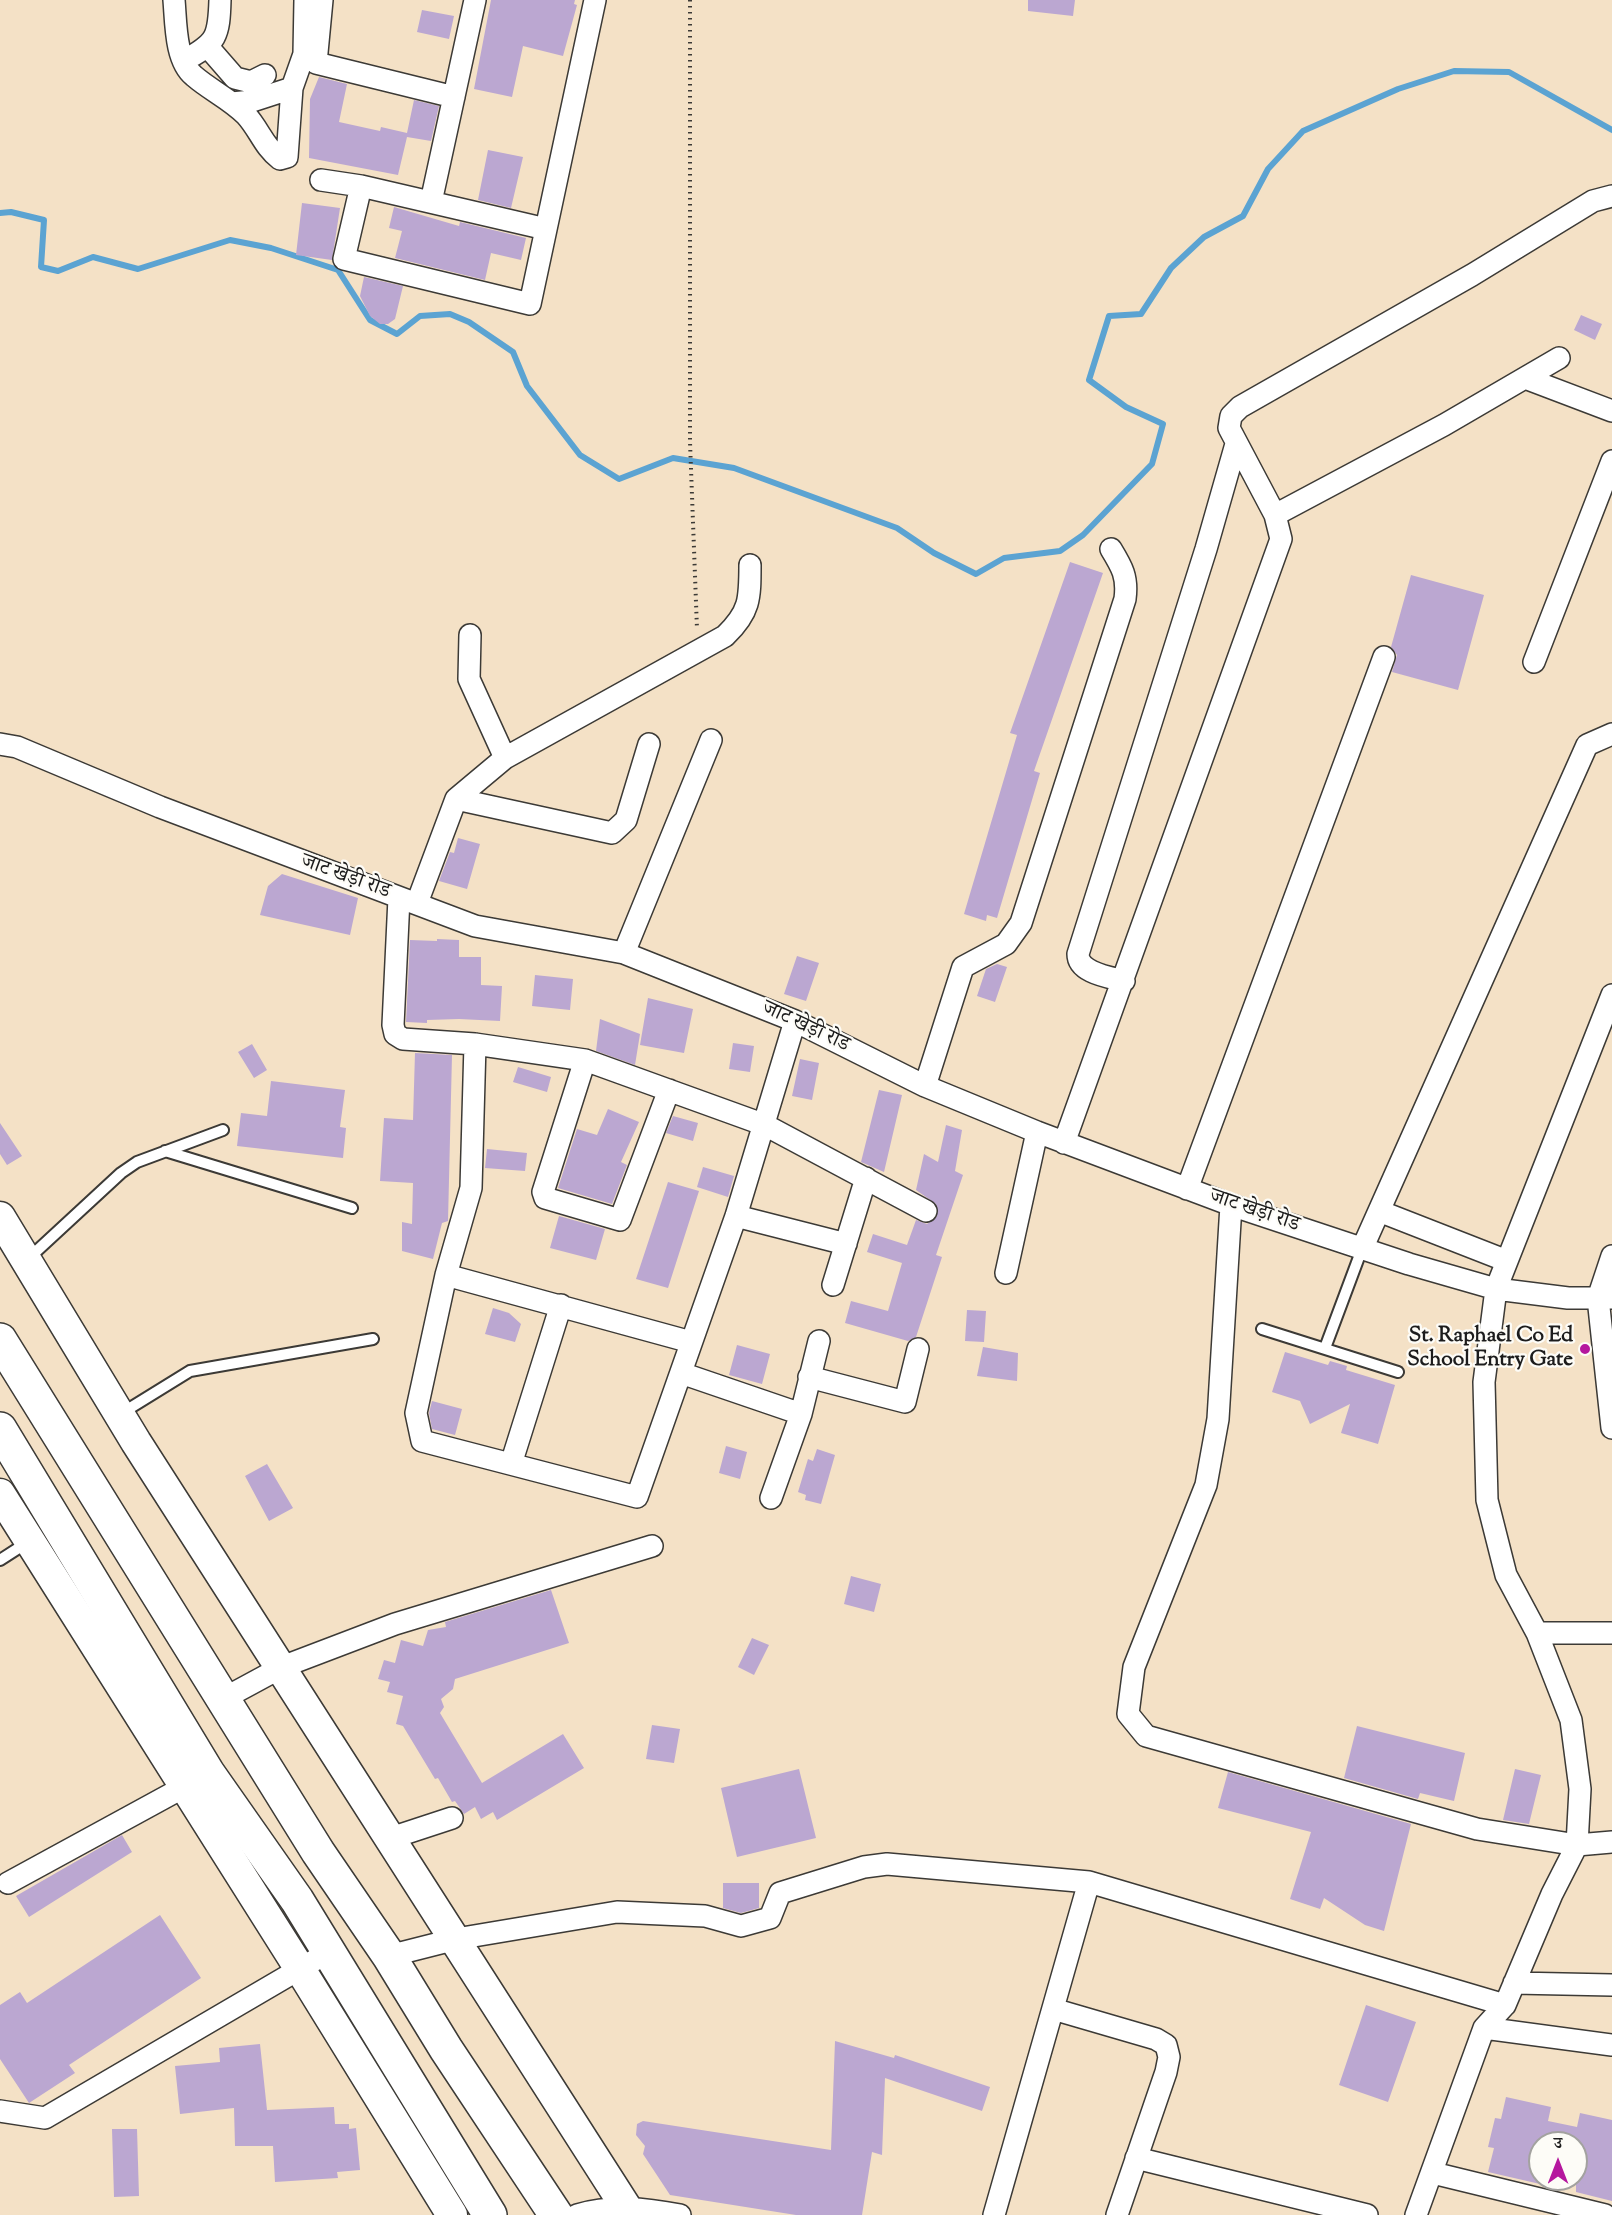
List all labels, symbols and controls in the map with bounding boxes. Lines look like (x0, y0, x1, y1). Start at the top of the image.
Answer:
street label: जाट खेड़ी रोड (297, 850, 393, 906)
street label: जाट खेड़ी रोड (757, 997, 853, 1059)
street label: जाट खेड़ी रोड (1206, 1185, 1302, 1239)
place label: St. Raphael Co Ed School Entry Gate (1407, 1324, 1573, 1374)
marker: St. Raphael Co Ed School Entry Gate (1578, 1342, 1592, 1356)
north arrow (1528, 2131, 1588, 2191)
text: उ (1554, 2133, 1562, 2156)

